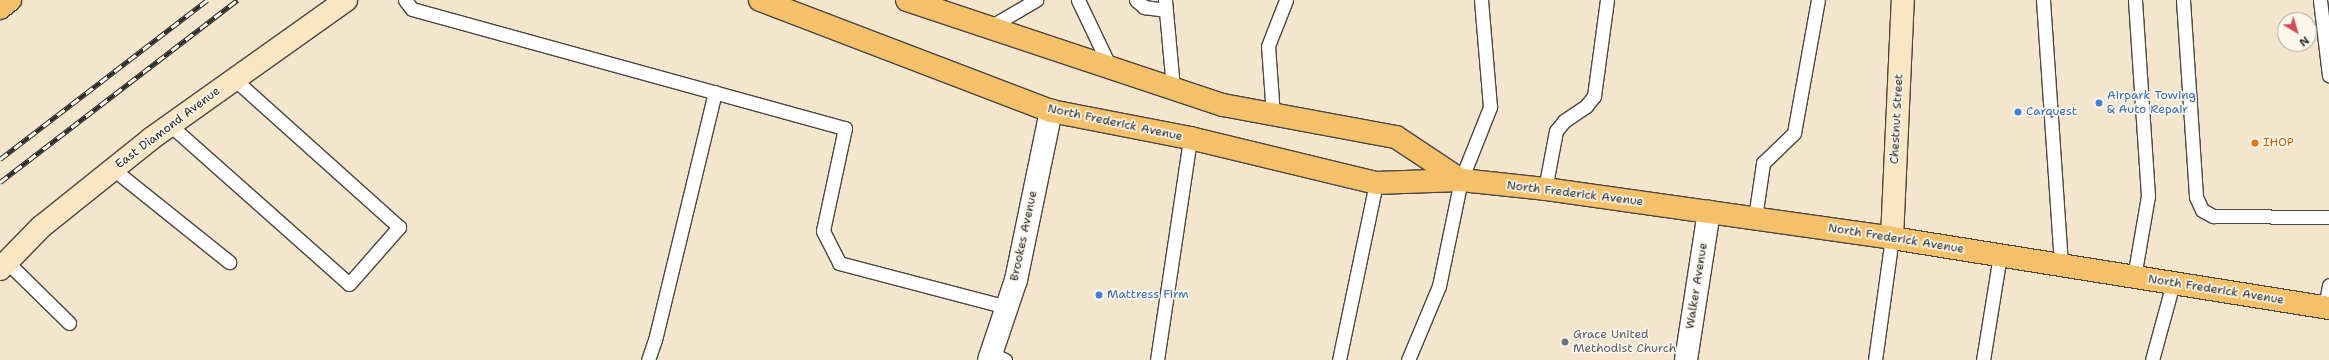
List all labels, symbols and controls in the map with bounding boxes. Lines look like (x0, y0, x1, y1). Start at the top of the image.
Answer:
north arrow (2277, 12, 2317, 52)
text: N (2296, 32, 2312, 50)
street label: Chestnut Street (1887, 73, 1907, 165)
street label: East Diamond Avenue (113, 84, 223, 172)
place label: Airpark Towing & Auto Repair (2107, 89, 2196, 117)
marker: Airpark Towing & Auto Repair (2094, 98, 2104, 108)
street label: North Frederick Avenue (1046, 102, 1184, 144)
place label: Carquest (2026, 105, 2077, 119)
marker: Carquest (2013, 107, 2023, 117)
place label: IHOP (2263, 136, 2294, 150)
marker: IHOP (2250, 138, 2260, 148)
street label: North Frederick Avenue (1506, 178, 1644, 210)
street label: Brookes Avenue (1007, 190, 1041, 282)
street label: North Frederick Avenue (1827, 221, 1965, 257)
street label: Walker Avenue (1683, 242, 1711, 330)
street label: North Frederick Avenue (2147, 272, 2285, 308)
place label: Mattress Firm (1107, 288, 1189, 302)
marker: Mattress Firm (1094, 290, 1104, 300)
place label: Grace United Methodist Church (1573, 328, 1676, 356)
marker: Grace United Methodist Church (1560, 337, 1570, 347)

